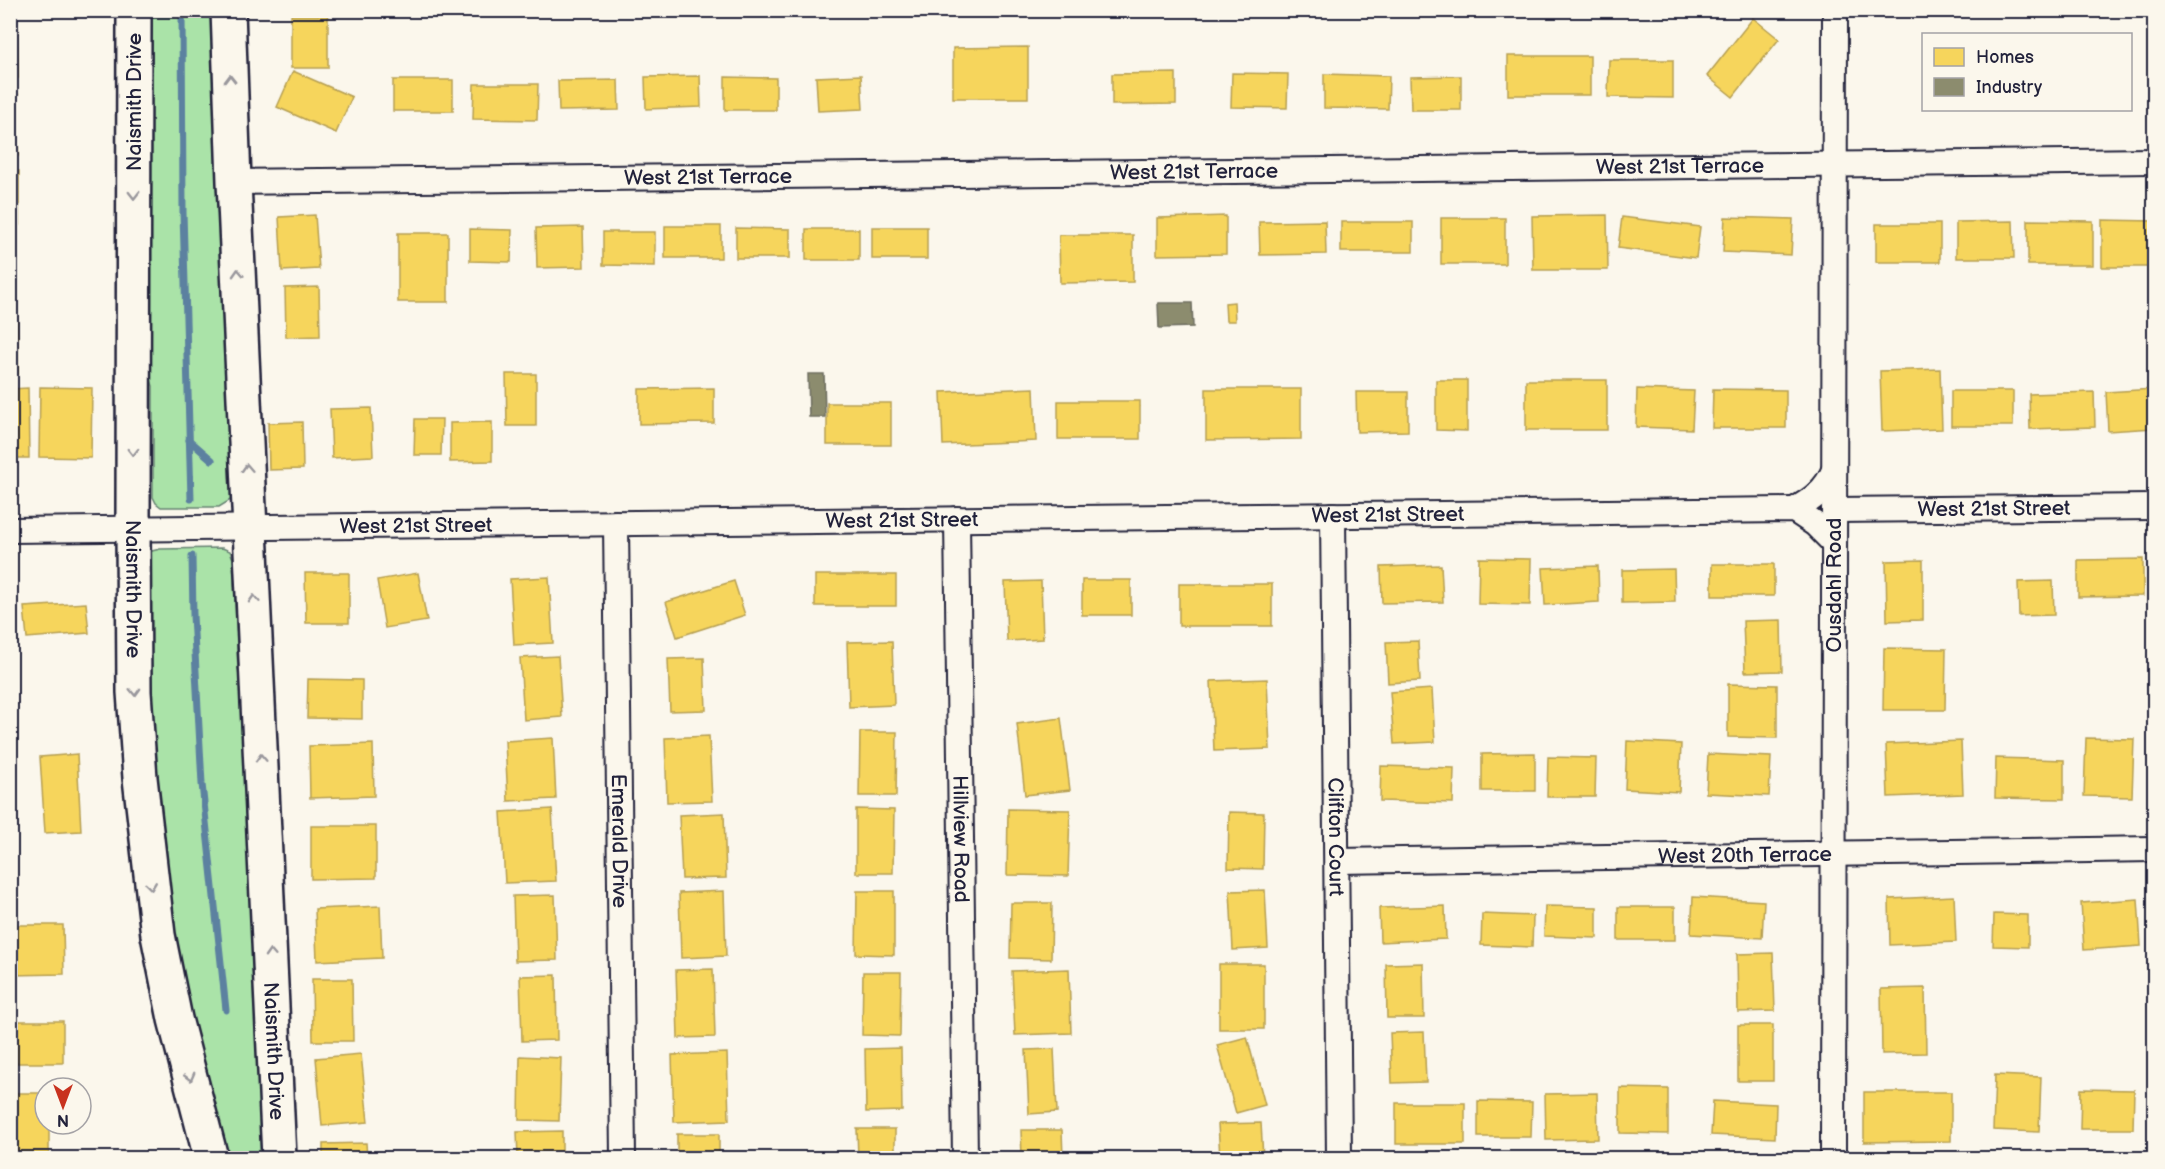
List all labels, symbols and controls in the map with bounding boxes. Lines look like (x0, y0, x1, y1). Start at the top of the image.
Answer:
street label: Naismith Drive (122, 33, 147, 171)
legend (1922, 33, 2132, 111)
text: Homes (1976, 47, 2034, 68)
one-way arrow (224, 74, 236, 83)
text: Industry (1976, 77, 2043, 98)
street label: West 21st Terrace (1596, 153, 1764, 180)
street label: West 21st Terrace (1110, 159, 1278, 185)
street label: West 21st Terrace (624, 164, 792, 191)
one-way arrow (128, 190, 140, 199)
one-way arrow (232, 269, 245, 278)
one-way arrow (127, 448, 139, 457)
one-way arrow (241, 464, 254, 473)
street label: West 21st Street (1917, 496, 2071, 522)
street label: West 21st Street (1311, 502, 1465, 528)
street label: West 21st Street (825, 507, 979, 534)
street label: West 21st Street (339, 513, 493, 539)
street label: Ousdahl Road (1822, 518, 1847, 652)
street label: Naismith Drive (120, 520, 146, 658)
one-way arrow (247, 595, 260, 604)
one-way arrow (128, 687, 141, 696)
one-way arrow (254, 754, 267, 763)
street label: Emerald Drive (606, 774, 632, 908)
street label: Hillview Road (947, 775, 974, 903)
street label: Clifton Court (1322, 777, 1349, 897)
street label: West 20th Terrace (1658, 842, 1832, 869)
one-way arrow (145, 882, 157, 891)
one-way arrow (263, 949, 276, 958)
street label: Naismith Drive (258, 981, 289, 1121)
one-way arrow (182, 1072, 195, 1082)
north arrow (33, 1076, 93, 1136)
text: N (57, 1110, 69, 1129)

